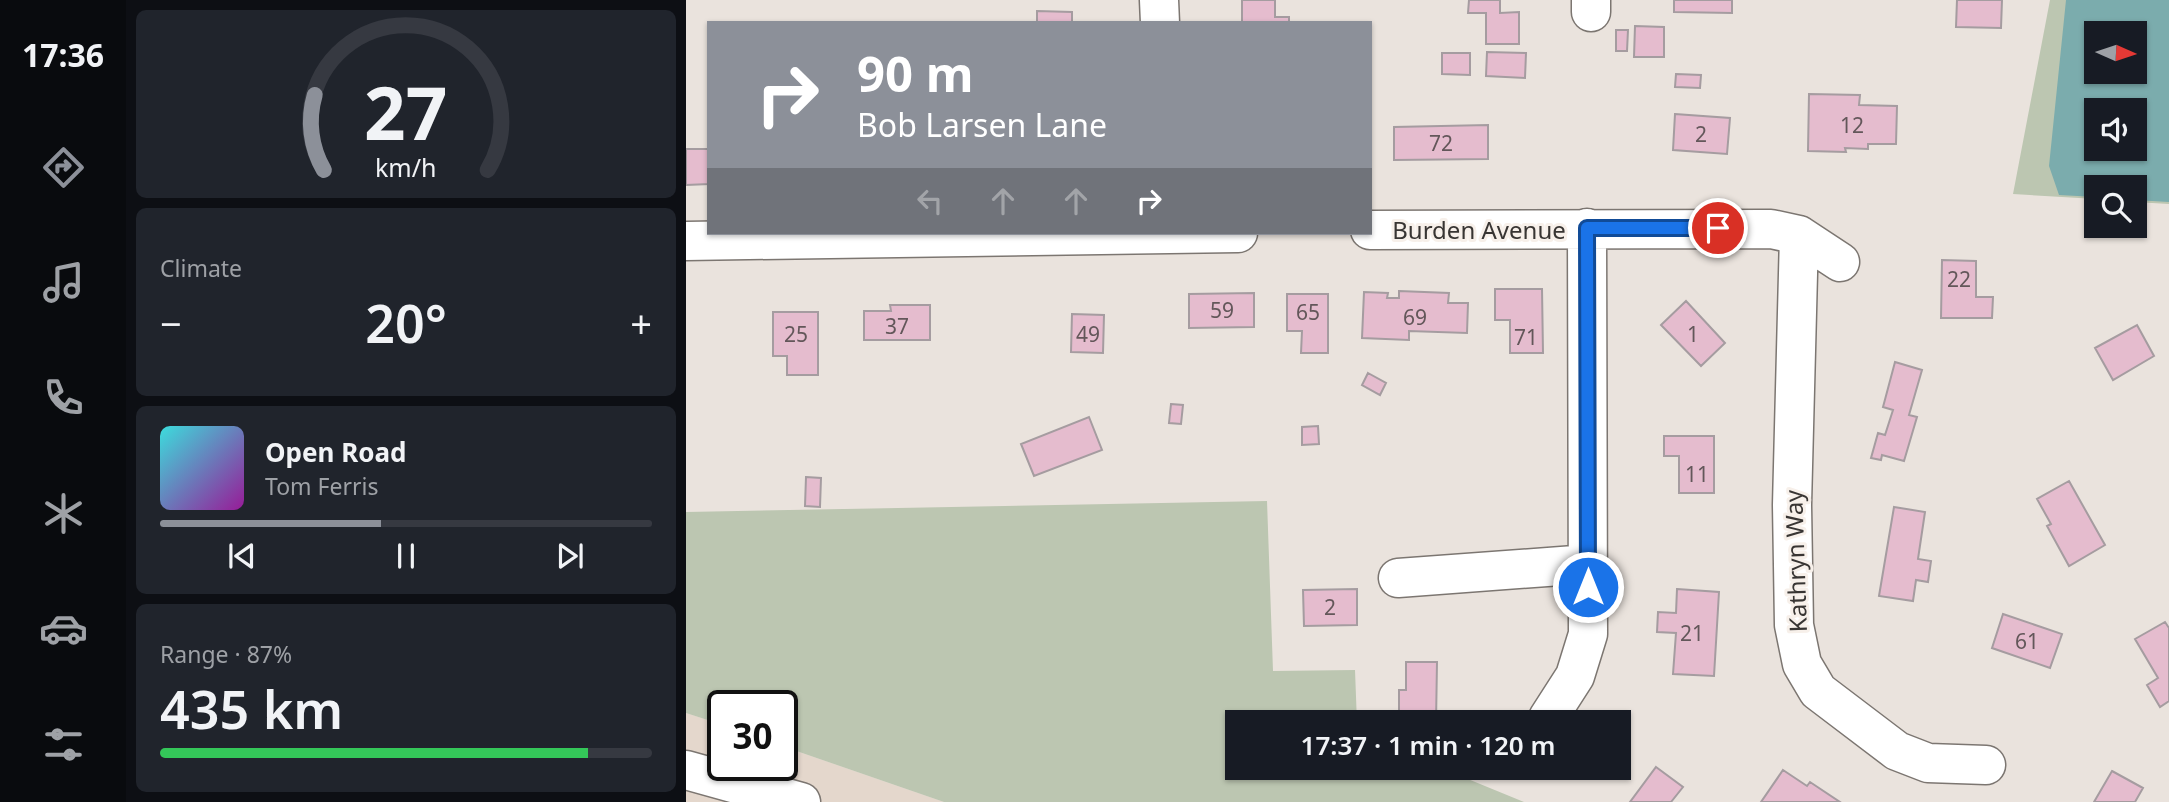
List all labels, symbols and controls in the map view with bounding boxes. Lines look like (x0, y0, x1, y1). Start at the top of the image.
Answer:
north arrow (2084, 21, 2147, 84)
map controls (2084, 21, 2147, 238)
text: 17:36 (22, 33, 104, 76)
text: 90 m (857, 40, 974, 106)
icon: right (742, 49, 833, 140)
text: 27 (364, 62, 448, 161)
button: sound (2084, 98, 2147, 161)
text: Bob Larsen Lane (857, 103, 1107, 146)
house number: 12 (1840, 111, 1864, 139)
house number: 2 (1695, 120, 1707, 148)
house number: 72 (1429, 129, 1453, 157)
icon: directions (39, 143, 88, 192)
text: km/h (375, 150, 437, 184)
button: search (2084, 175, 2147, 238)
icon: left (911, 182, 949, 220)
icon: ahead (984, 182, 1022, 220)
icon: ahead (1057, 182, 1095, 220)
icon: right (1130, 182, 1168, 220)
pin (1688, 198, 1748, 258)
icon: arrive (1699, 209, 1737, 247)
street label: Burden Avenue (1392, 213, 1566, 246)
text: Climate (160, 252, 242, 284)
icon: music (39, 258, 88, 307)
house number: 22 (1947, 265, 1971, 293)
text: 20° (365, 287, 447, 358)
house number: 59 (1210, 296, 1234, 324)
text: − (160, 297, 182, 349)
text: + (630, 297, 652, 349)
house number: 65 (1296, 298, 1320, 326)
house number: 69 (1403, 303, 1427, 331)
house number: 37 (885, 312, 909, 340)
house number: 25 (784, 320, 808, 348)
house number: 49 (1076, 320, 1100, 348)
house number: 1 (1687, 320, 1699, 348)
house number: 71 (1514, 323, 1538, 351)
icon: phone (39, 373, 88, 422)
text: Open Road (265, 434, 407, 470)
house number: 11 (1685, 460, 1709, 488)
text: Tom Ferris (265, 470, 378, 502)
street label: Kathryn Way (1776, 488, 1814, 633)
icon: climate (39, 489, 88, 538)
icon: previous (223, 537, 261, 575)
icon: pause (387, 537, 425, 575)
icon: next (551, 537, 589, 575)
position arrow (1551, 550, 1625, 624)
house number: 2 (1324, 593, 1336, 621)
icon: car (39, 604, 88, 653)
house number: 21 (1680, 619, 1704, 647)
house number: 61 (2015, 627, 2039, 655)
text: Range · 87% (160, 638, 292, 670)
text: 435 km (160, 673, 343, 744)
speed limit sign: 30 (707, 690, 798, 781)
icon: filters (39, 720, 88, 769)
text: 17:37 · 1 min · 120 m (1301, 727, 1555, 763)

